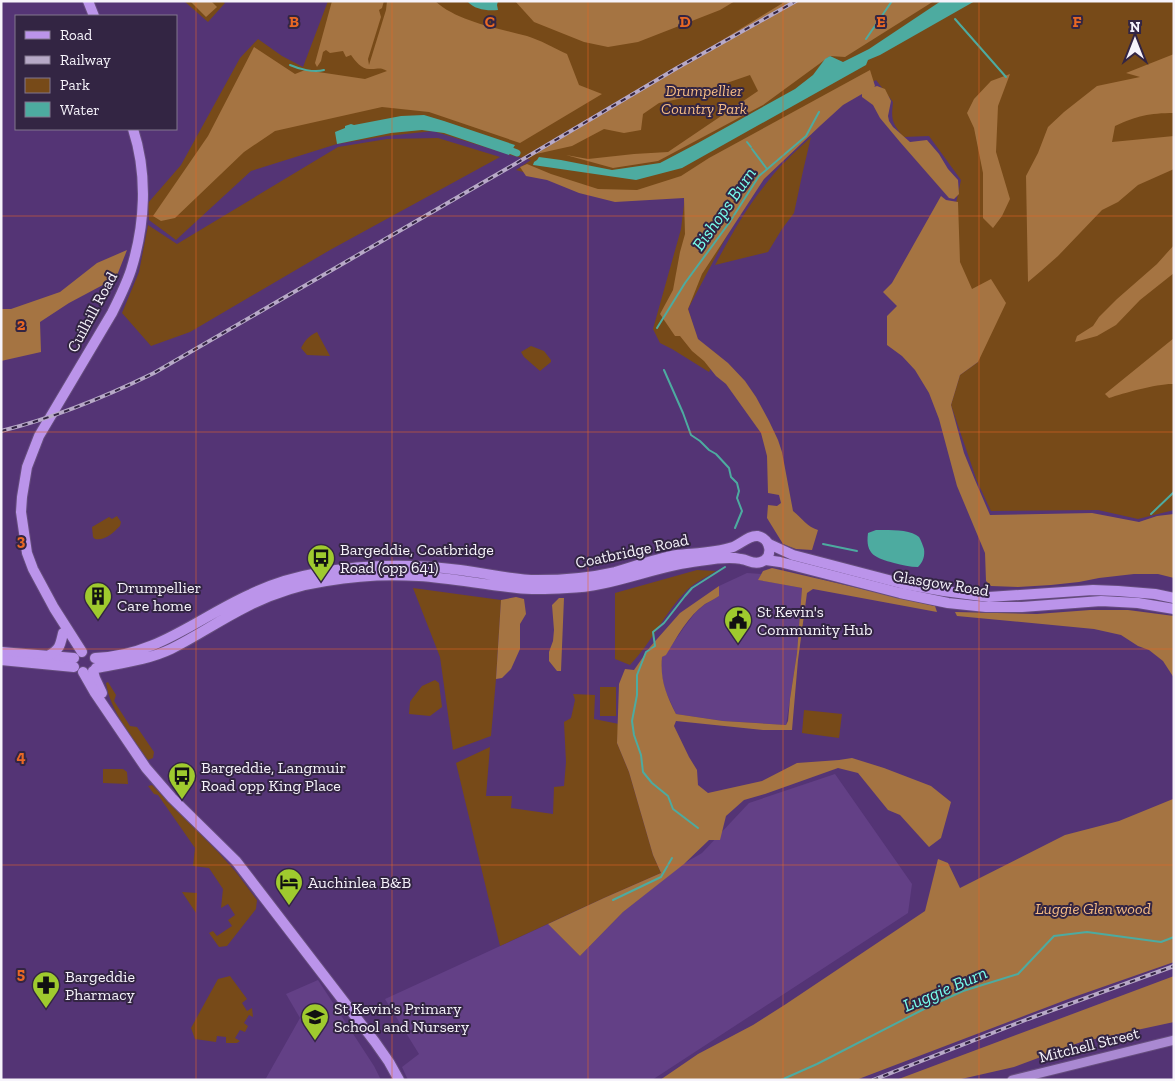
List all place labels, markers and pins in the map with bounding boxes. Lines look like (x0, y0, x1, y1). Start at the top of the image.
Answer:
place label: Bargeddie, Coatbridge Road (opp 641) (340, 540, 494, 577)
bus stop icon: Bargeddie, Coatbridge Road (opp 641) (306, 543, 336, 582)
place label: Drumpellier Care home (117, 578, 202, 615)
building icon: Drumpellier Care home (83, 581, 113, 620)
place label: St Kevin's Community Hub (757, 602, 872, 639)
public building icon: St Kevin's Community Hub (723, 605, 753, 644)
place label: Bargeddie, Langmuir Road opp King Place (201, 758, 346, 795)
bus stop icon: Bargeddie, Langmuir Road opp King Place (167, 761, 197, 800)
hotel icon: Auchinlea B&B (274, 867, 304, 906)
place label: Auchinlea B&B (308, 873, 412, 892)
place label: Bargeddie Pharmacy (65, 967, 136, 1004)
pharmacy icon: Bargeddie Pharmacy (31, 970, 61, 1009)
place label: St Kevin's Primary School and Nursery (334, 999, 470, 1036)
school or university icon: St Kevin's Primary School and Nursery (300, 1002, 330, 1041)

